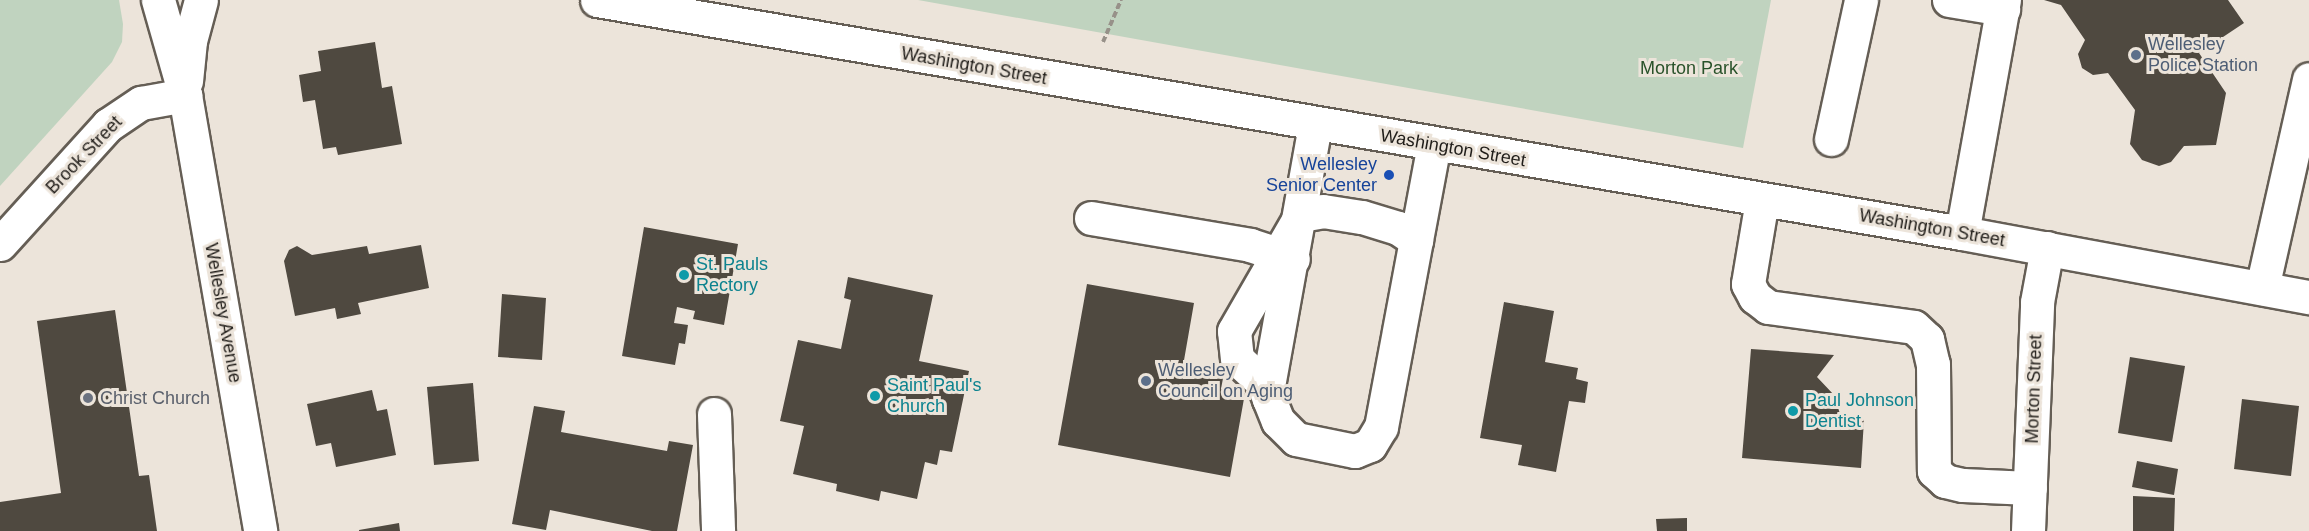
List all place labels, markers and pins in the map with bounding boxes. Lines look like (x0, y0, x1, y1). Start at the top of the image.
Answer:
place label: Wellesley Police Station (2148, 34, 2258, 76)
marker: Wellesley Police Station (2129, 48, 2143, 62)
place label: Wellesley Senior Center (1266, 154, 1377, 196)
marker: Wellesley Senior Center (1382, 168, 1396, 182)
place label: St. Pauls Rectory (696, 254, 768, 296)
marker: St. Pauls Rectory (677, 268, 691, 282)
place label: Wellesley Council on Aging (1158, 360, 1294, 403)
marker: Wellesley Council on Aging (1139, 374, 1153, 388)
place label: Saint Paul's Church (887, 375, 981, 418)
place label: Christ Church (100, 387, 210, 409)
marker: Saint Paul's Church (868, 389, 882, 403)
place label: Paul Johnson Dentist (1805, 390, 1914, 432)
marker: Christ Church (81, 391, 95, 405)
marker: Paul Johnson Dentist (1786, 404, 1800, 418)

